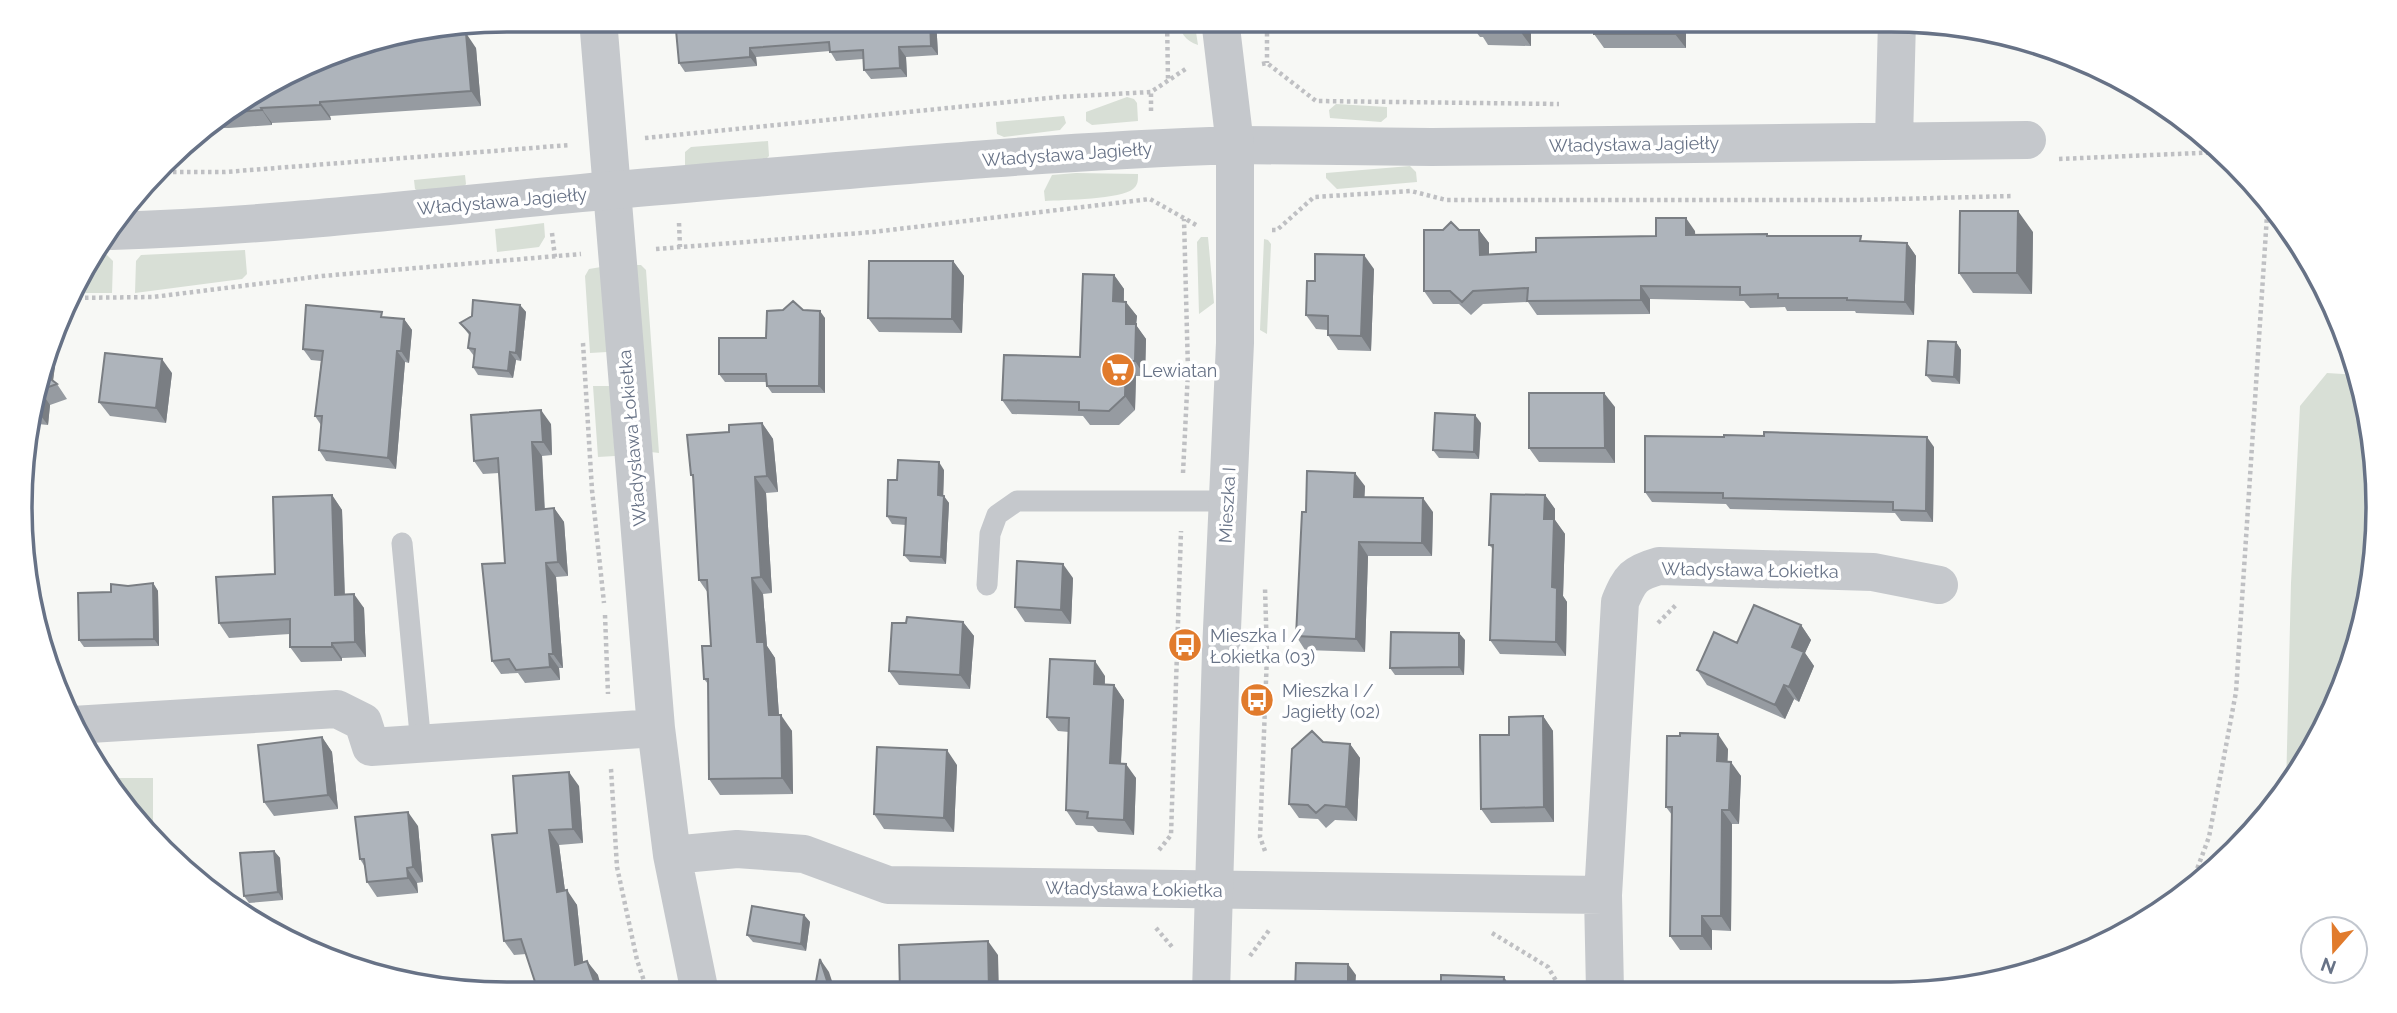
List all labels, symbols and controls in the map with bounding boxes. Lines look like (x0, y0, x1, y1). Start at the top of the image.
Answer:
street label: Władysława Jagiełły (1549, 132, 1720, 156)
street label: Władysława Jagiełły (981, 138, 1153, 170)
street label: Władysława Jagiełły (416, 183, 588, 219)
street label: Władysława Łokietka (614, 349, 650, 527)
supermarket icon: Lewiatan (1099, 351, 1137, 389)
place label: Lewiatan (1142, 360, 1217, 381)
street label: Mieszka I (1215, 466, 1239, 544)
street label: Władysława Łokietka (1661, 558, 1839, 582)
place label: Mieszka I / Łokietka (03) (1210, 625, 1315, 667)
bus stop icon: Mieszka I / Łokietka (03) (1166, 626, 1204, 664)
place label: Mieszka I / Jagiełły (02) (1282, 680, 1380, 722)
bus stop icon: Mieszka I / Jagiełły (02) (1238, 681, 1276, 719)
street label: Władysława Łokietka (1045, 877, 1223, 901)
north arrow (2299, 915, 2369, 985)
text: N (2318, 953, 2339, 979)

